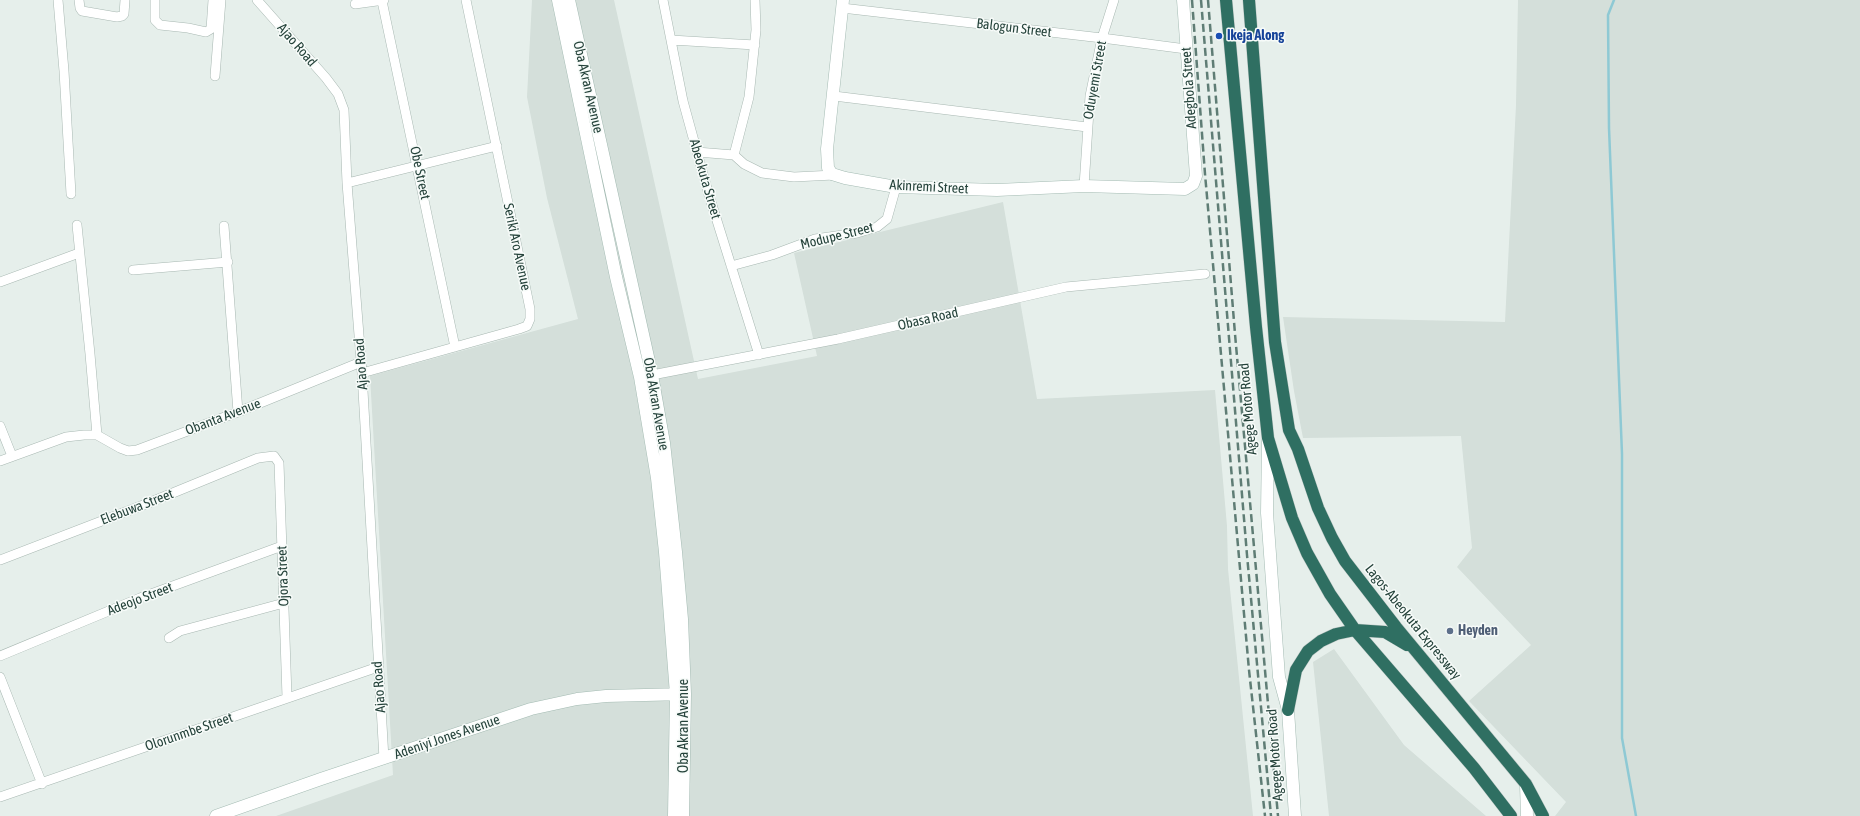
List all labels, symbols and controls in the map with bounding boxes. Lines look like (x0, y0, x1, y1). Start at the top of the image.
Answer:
street label: Balogun Street (976, 15, 1052, 41)
street label: Ajao Road (274, 20, 320, 70)
place label: Ikeja Along (1227, 28, 1284, 44)
marker: Ikeja Along (1214, 31, 1224, 41)
street label: Oba Akran Avenue (569, 39, 607, 135)
street label: Oduyemi Street (1080, 39, 1110, 121)
street label: Adegbola Street (1178, 47, 1200, 129)
street label: Abeokuta Street (686, 137, 724, 221)
street label: Obe Street (406, 145, 434, 201)
street label: Akinremi Street (889, 177, 969, 197)
street label: Seriki Aro Avenue (500, 202, 534, 292)
street label: Modupe Street (799, 219, 875, 253)
street label: Obasa Road (896, 304, 960, 334)
street label: Ajao Road (351, 338, 371, 390)
street label: Oba Akran Avenue (640, 356, 672, 452)
street label: Agege Motor Road (1236, 362, 1260, 456)
street label: Obanta Avenue (183, 395, 263, 439)
street label: Elebuwa Street (98, 485, 176, 529)
street label: Ojora Street (274, 545, 292, 607)
street label: Lagos-Abeokuta Expressway (1361, 561, 1465, 683)
street label: Adeojo Street (105, 579, 175, 619)
place label: Heyden (1458, 623, 1498, 639)
marker: Heyden (1445, 626, 1455, 636)
street label: Ajao Road (369, 661, 389, 713)
street label: Oba Akran Avenue (676, 679, 692, 773)
street label: Agege Motor Road (1263, 708, 1287, 802)
street label: Olorunmbe Street (143, 709, 235, 755)
street label: Adeniyi Jones Avenue (392, 711, 502, 763)

